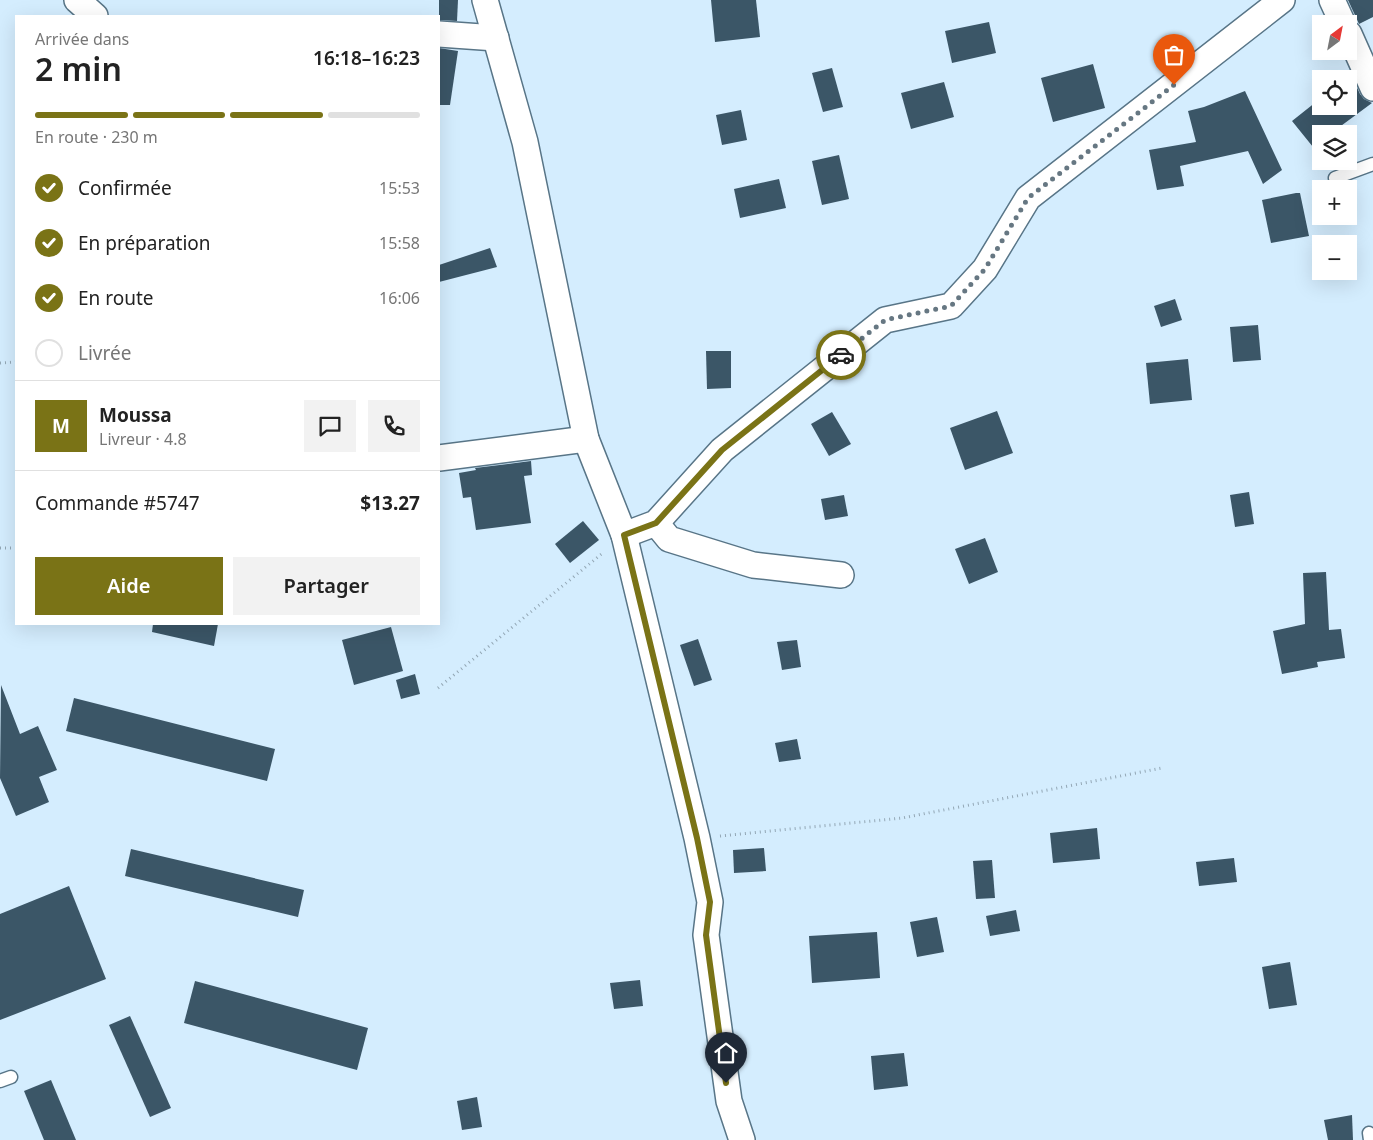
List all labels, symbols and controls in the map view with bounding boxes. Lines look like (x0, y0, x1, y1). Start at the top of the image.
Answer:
north arrow (1312, 15, 1358, 60)
map controls (1312, 15, 1357, 280)
text: Arrivée dans (35, 28, 129, 50)
pin (1153, 34, 1195, 85)
icon: bag (1160, 41, 1188, 69)
text: 16:18–16:23 (313, 45, 420, 71)
text: 2 min (35, 47, 122, 90)
button: locate (1312, 70, 1357, 115)
button: layers (1312, 125, 1357, 170)
text: En route · 230 m (35, 126, 158, 148)
icon: check (35, 174, 63, 202)
text: Confirmée (78, 175, 172, 201)
text: 15:53 (379, 177, 420, 199)
button: + (1312, 180, 1357, 225)
icon: check (35, 229, 63, 257)
text: En préparation (78, 230, 211, 256)
text: 15:58 (379, 232, 420, 254)
button: − (1312, 235, 1357, 280)
icon: check (35, 284, 63, 312)
text: En route (78, 285, 154, 311)
text: 16:06 (379, 287, 420, 309)
courier (816, 330, 866, 380)
text: Livrée (78, 340, 131, 366)
icon: car (827, 341, 855, 369)
button: chat (304, 400, 356, 452)
button: phone (368, 400, 420, 452)
text: Moussa (99, 402, 172, 428)
text: M (52, 413, 70, 439)
text: Livreur · 4.8 (99, 428, 187, 450)
text: Commande #5747 (35, 490, 200, 516)
text: $13.27 (360, 490, 420, 516)
button: Aide (35, 557, 223, 615)
button: Partager (233, 557, 420, 615)
pin (705, 1032, 747, 1083)
icon: home (712, 1039, 740, 1067)

